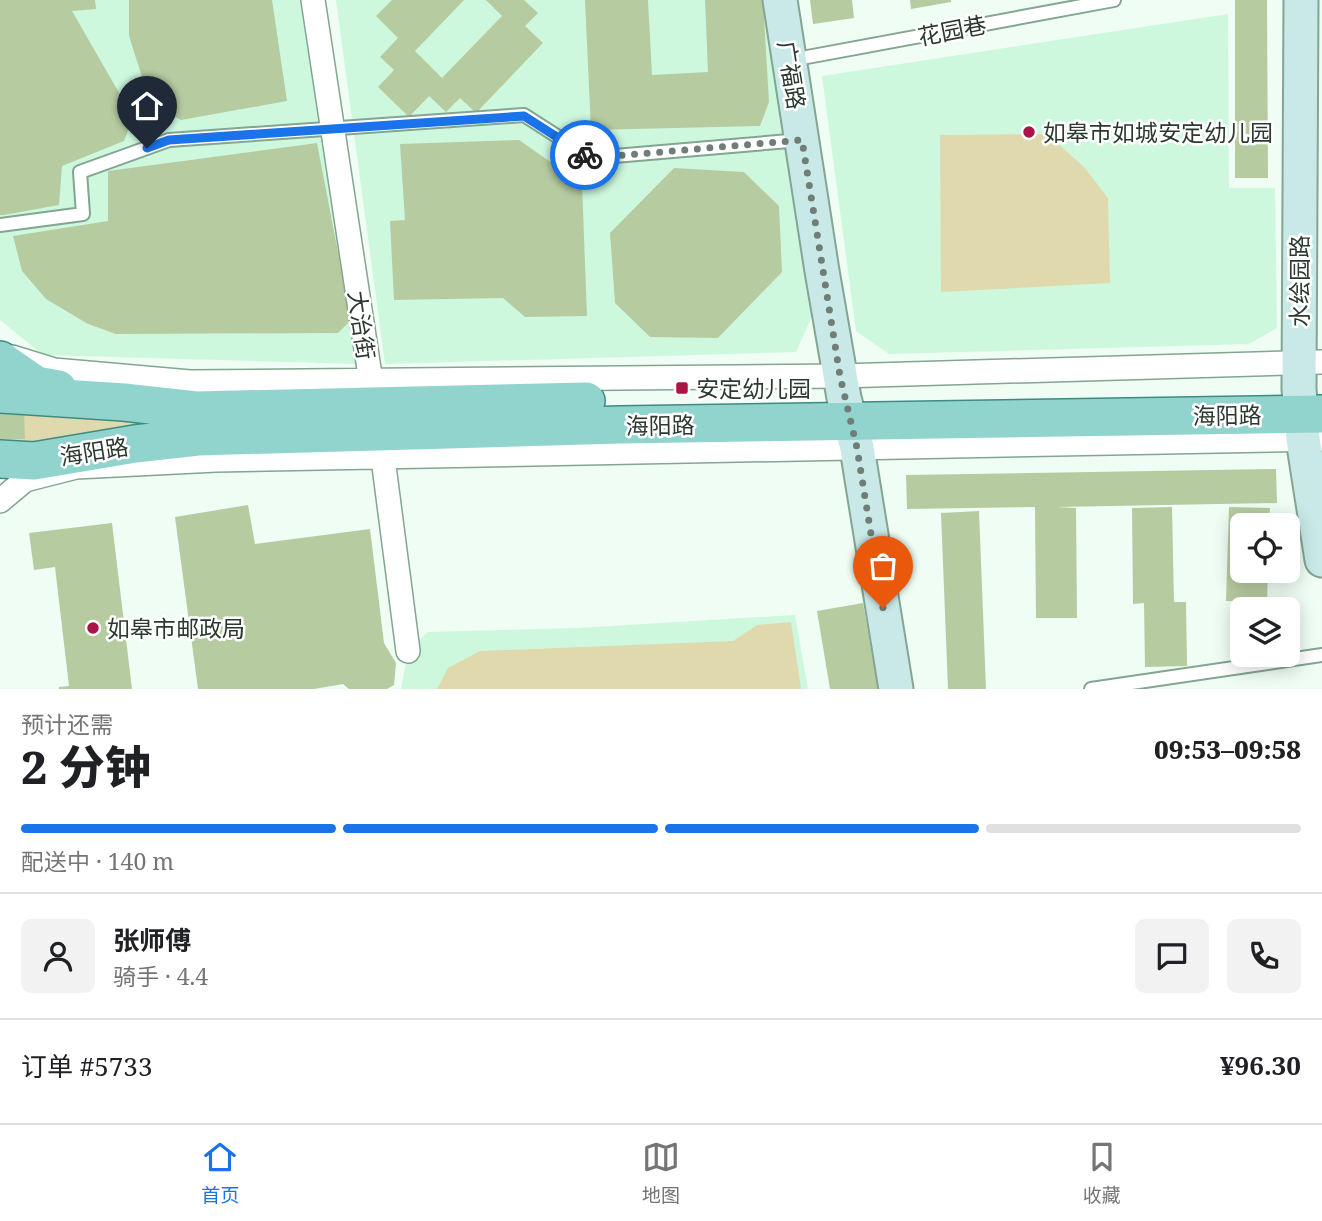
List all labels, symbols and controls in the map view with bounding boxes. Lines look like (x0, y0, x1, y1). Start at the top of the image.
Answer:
street label: 花园巷 (915, 8, 989, 52)
street label: 广福路 (771, 38, 813, 112)
pin (117, 76, 177, 148)
icon: home (128, 87, 166, 125)
place label: 如皋市如城安定幼儿园 (1043, 116, 1273, 148)
courier (550, 120, 620, 190)
marker: 如皋市如城安定幼儿园 (1021, 124, 1037, 140)
icon: bike (566, 136, 604, 174)
street label: 水绘园路 (1283, 235, 1315, 327)
street label: 大治街 (341, 289, 383, 361)
place label: 安定幼儿园 (696, 372, 811, 404)
marker: 安定幼儿园 (674, 380, 690, 396)
street label: 海阳路 (1192, 398, 1262, 432)
street label: 海阳路 (625, 408, 695, 442)
street label: 海阳路 (57, 430, 131, 472)
map controls (1230, 513, 1300, 667)
button: locate (1230, 513, 1300, 583)
pin (853, 536, 913, 608)
icon: bag (864, 547, 902, 585)
button: layers (1230, 597, 1300, 667)
place label: 如皋市邮政局 (107, 612, 245, 644)
marker: 如皋市邮政局 (85, 620, 101, 636)
text: 预计还需 (21, 708, 113, 740)
text: 09:53–09:58 (1154, 731, 1301, 767)
text: 2 分钟 (21, 735, 151, 797)
text: 配送中 · 140 m (21, 845, 174, 877)
button: person (21, 919, 95, 993)
button: chat (1135, 919, 1209, 993)
button: phone (1227, 919, 1301, 993)
text: 张师傅 (113, 922, 191, 958)
text: 骑手 · 4.4 (113, 960, 208, 992)
text: ¥96.30 (1220, 1047, 1301, 1083)
text: 订单 #5733 (21, 1048, 152, 1084)
tab: 首页 (201, 1138, 239, 1208)
tab: 地图 (642, 1138, 680, 1208)
tab: 收藏 (1083, 1138, 1121, 1208)

